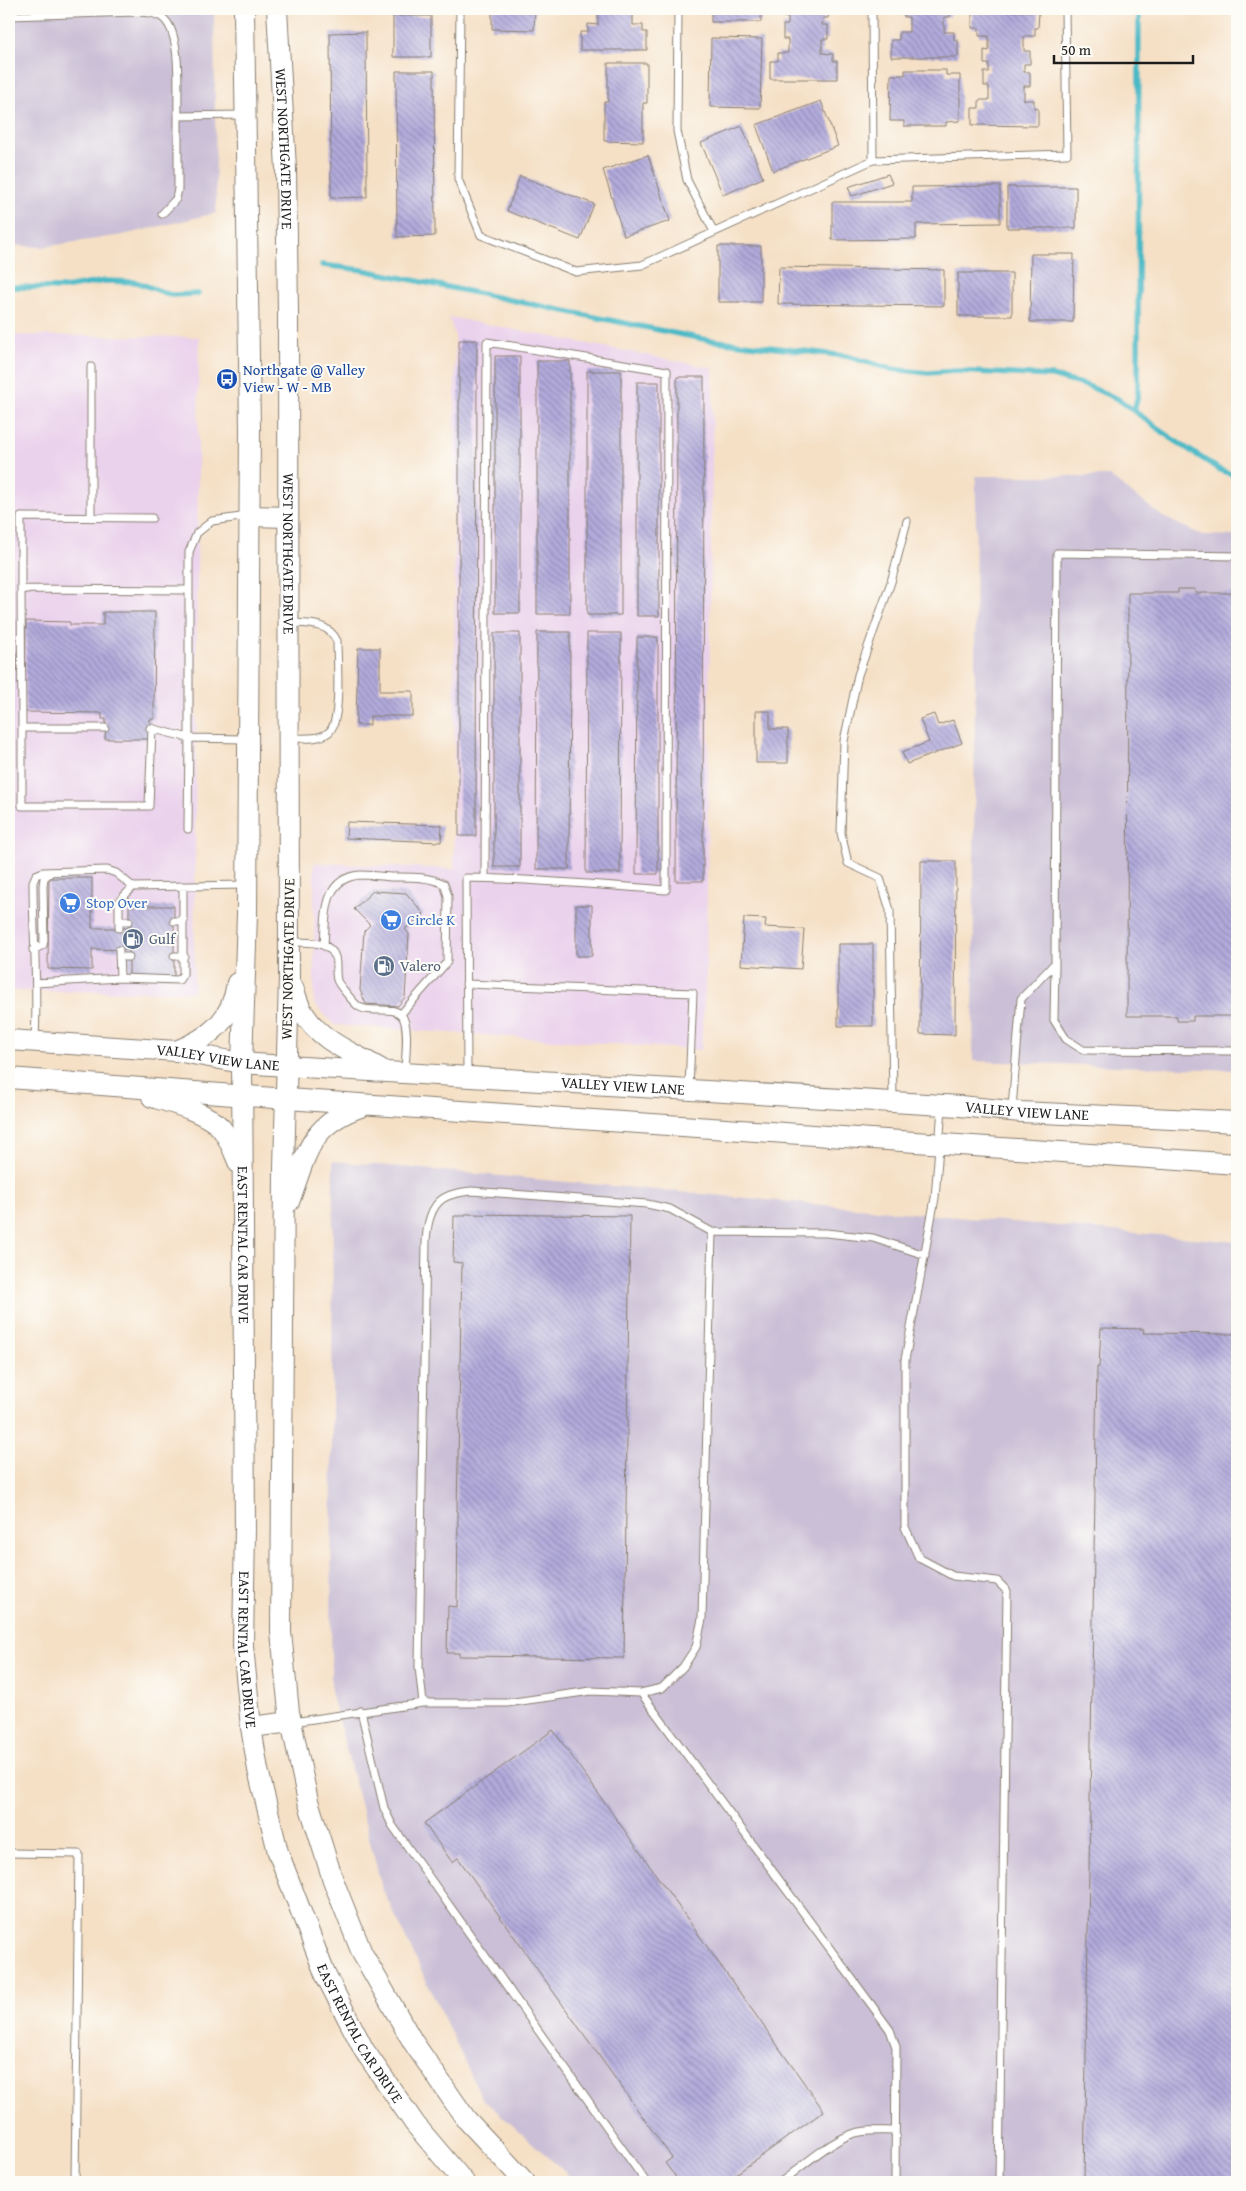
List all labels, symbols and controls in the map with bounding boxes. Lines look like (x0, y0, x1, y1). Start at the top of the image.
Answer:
scale bar (1054, 32, 1192, 64)
text: 50 m (1061, 39, 1092, 60)
street label: WEST NORTHGATE DRIVE (270, 68, 298, 230)
place label: Northgate @ Valley View - W - MB (243, 359, 366, 397)
bus stop icon: Northgate @ Valley View - W - MB (215, 367, 239, 391)
street label: WEST NORTHGATE DRIVE (278, 473, 299, 635)
street label: WEST NORTHGATE DRIVE (276, 878, 299, 1040)
supermarket icon: Stop Over (58, 891, 82, 915)
place label: Stop Over (86, 892, 147, 913)
supermarket icon: Circle K (379, 908, 403, 932)
place label: Circle K (407, 909, 455, 930)
fuel station icon: Gulf (121, 927, 145, 951)
place label: Gulf (149, 928, 177, 949)
fuel station icon: Valero (372, 954, 396, 978)
place label: Valero (400, 955, 441, 976)
street label: VALLEY VIEW LANE (156, 1039, 281, 1076)
street label: VALLEY VIEW LANE (560, 1071, 686, 1100)
street label: VALLEY VIEW LANE (964, 1096, 1090, 1125)
street label: EAST RENTAL CAR DRIVE (233, 1166, 255, 1324)
street label: EAST RENTAL CAR DRIVE (233, 1571, 262, 1730)
street label: EAST RENTAL CAR DRIVE (312, 1961, 409, 2107)

